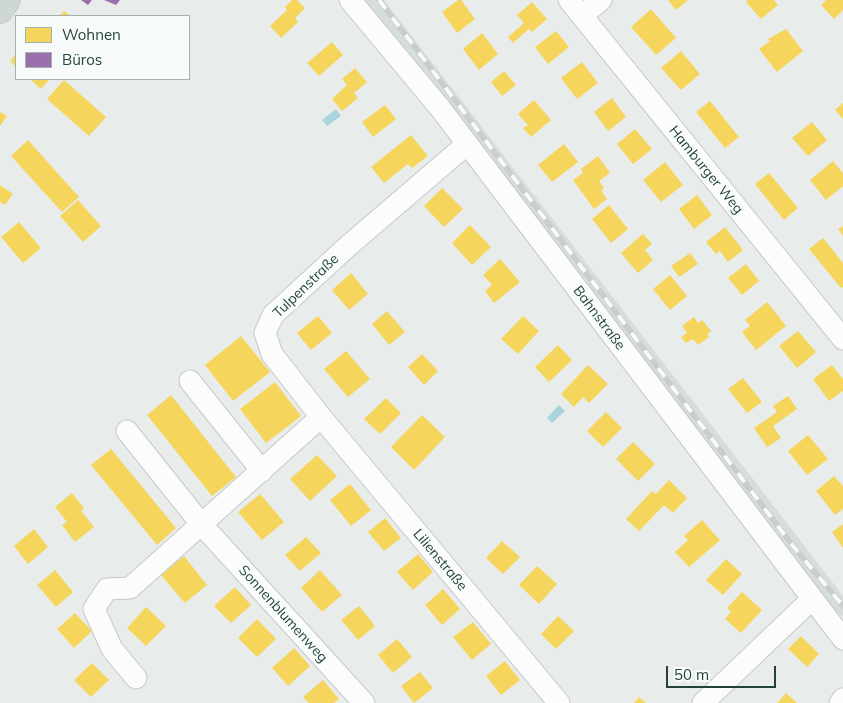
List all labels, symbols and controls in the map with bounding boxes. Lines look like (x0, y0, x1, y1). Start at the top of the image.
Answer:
legend (15, 15, 190, 80)
text: Wohnen (62, 25, 121, 44)
text: Büros (62, 50, 102, 69)
street label: Hamburger Weg (665, 123, 747, 217)
street label: Tulpenstraße (270, 251, 342, 321)
street label: Bahnstraße (569, 283, 629, 353)
street label: Lilienstraße (409, 526, 471, 594)
street label: Sonnenblumenweg (235, 562, 331, 666)
scale bar (668, 656, 778, 688)
text: 50 m (674, 665, 709, 684)

